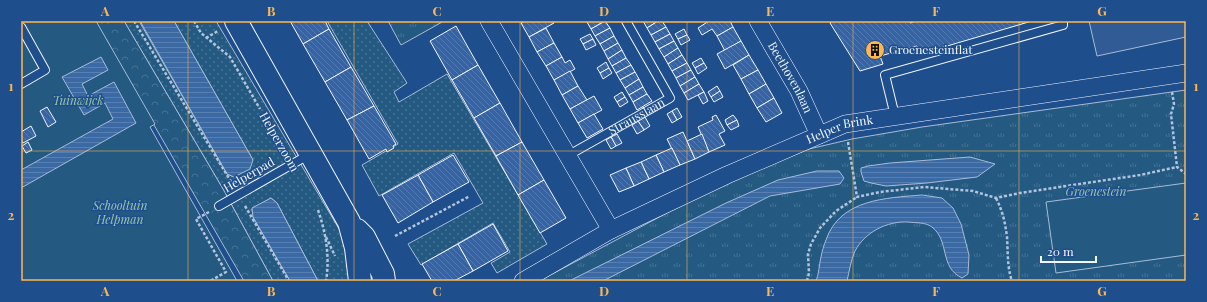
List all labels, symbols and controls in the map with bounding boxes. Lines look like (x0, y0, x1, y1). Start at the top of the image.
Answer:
text: A (100, 2, 110, 19)
text: B (267, 2, 276, 19)
text: C (432, 2, 442, 19)
text: D (599, 2, 609, 19)
text: E (766, 2, 774, 19)
text: F (932, 2, 940, 19)
text: G (1097, 2, 1107, 19)
street label: Beethovenlaan (765, 38, 817, 115)
building icon: Groenesteinflat (864, 39, 886, 61)
place label: Groenesteinflat (889, 41, 973, 57)
text: 1 (9, 77, 14, 94)
text: 1 (1194, 77, 1199, 94)
park label: Tuinwijck (53, 92, 103, 108)
street label: Strausslaan (605, 94, 667, 138)
street label: Helperzoom (256, 109, 304, 174)
street label: Helper Brink (803, 111, 874, 147)
street label: Helperpad (220, 153, 277, 195)
park label: Groenestein (1066, 183, 1126, 199)
park label: Schooltuin Helpman (92, 197, 147, 227)
text: 2 (8, 206, 15, 223)
text: 2 (1193, 206, 1200, 223)
scale bar (1041, 238, 1096, 264)
text: 20 m (1047, 243, 1074, 259)
text: A (100, 282, 110, 299)
text: B (267, 282, 276, 299)
text: C (432, 282, 442, 299)
text: D (599, 282, 609, 299)
text: E (766, 282, 774, 299)
text: F (932, 282, 940, 299)
text: G (1097, 282, 1107, 299)

